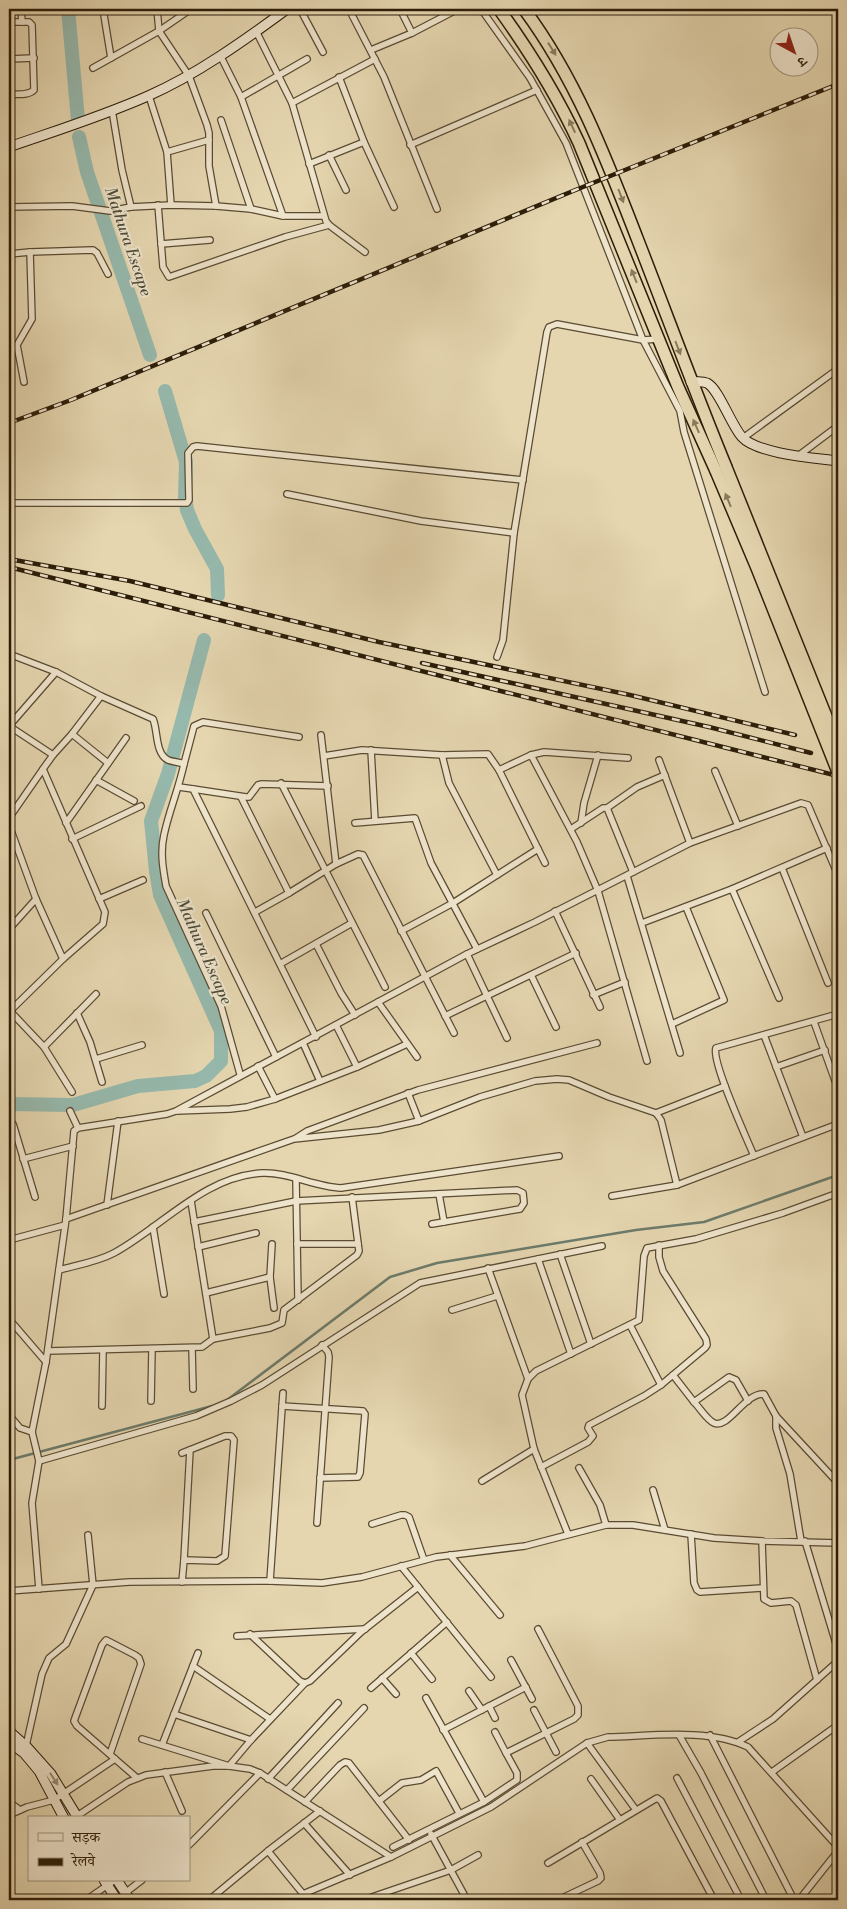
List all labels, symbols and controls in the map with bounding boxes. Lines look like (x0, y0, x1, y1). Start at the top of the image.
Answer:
north arrow (770, 28, 820, 78)
one-way arrow (547, 42, 556, 55)
text: उ (793, 51, 811, 71)
one-way arrow (567, 119, 575, 133)
water label: Mathura Escape (100, 184, 156, 299)
one-way arrow (617, 189, 625, 204)
one-way arrow (630, 268, 638, 283)
one-way arrow (674, 341, 682, 356)
one-way arrow (691, 419, 699, 433)
one-way arrow (724, 493, 732, 507)
water label: Mathura Escape (172, 895, 237, 1008)
one-way arrow (49, 1772, 58, 1786)
legend (28, 1816, 190, 1882)
text: सड़क (71, 1828, 101, 1847)
text: रेलवे (70, 1852, 96, 1871)

